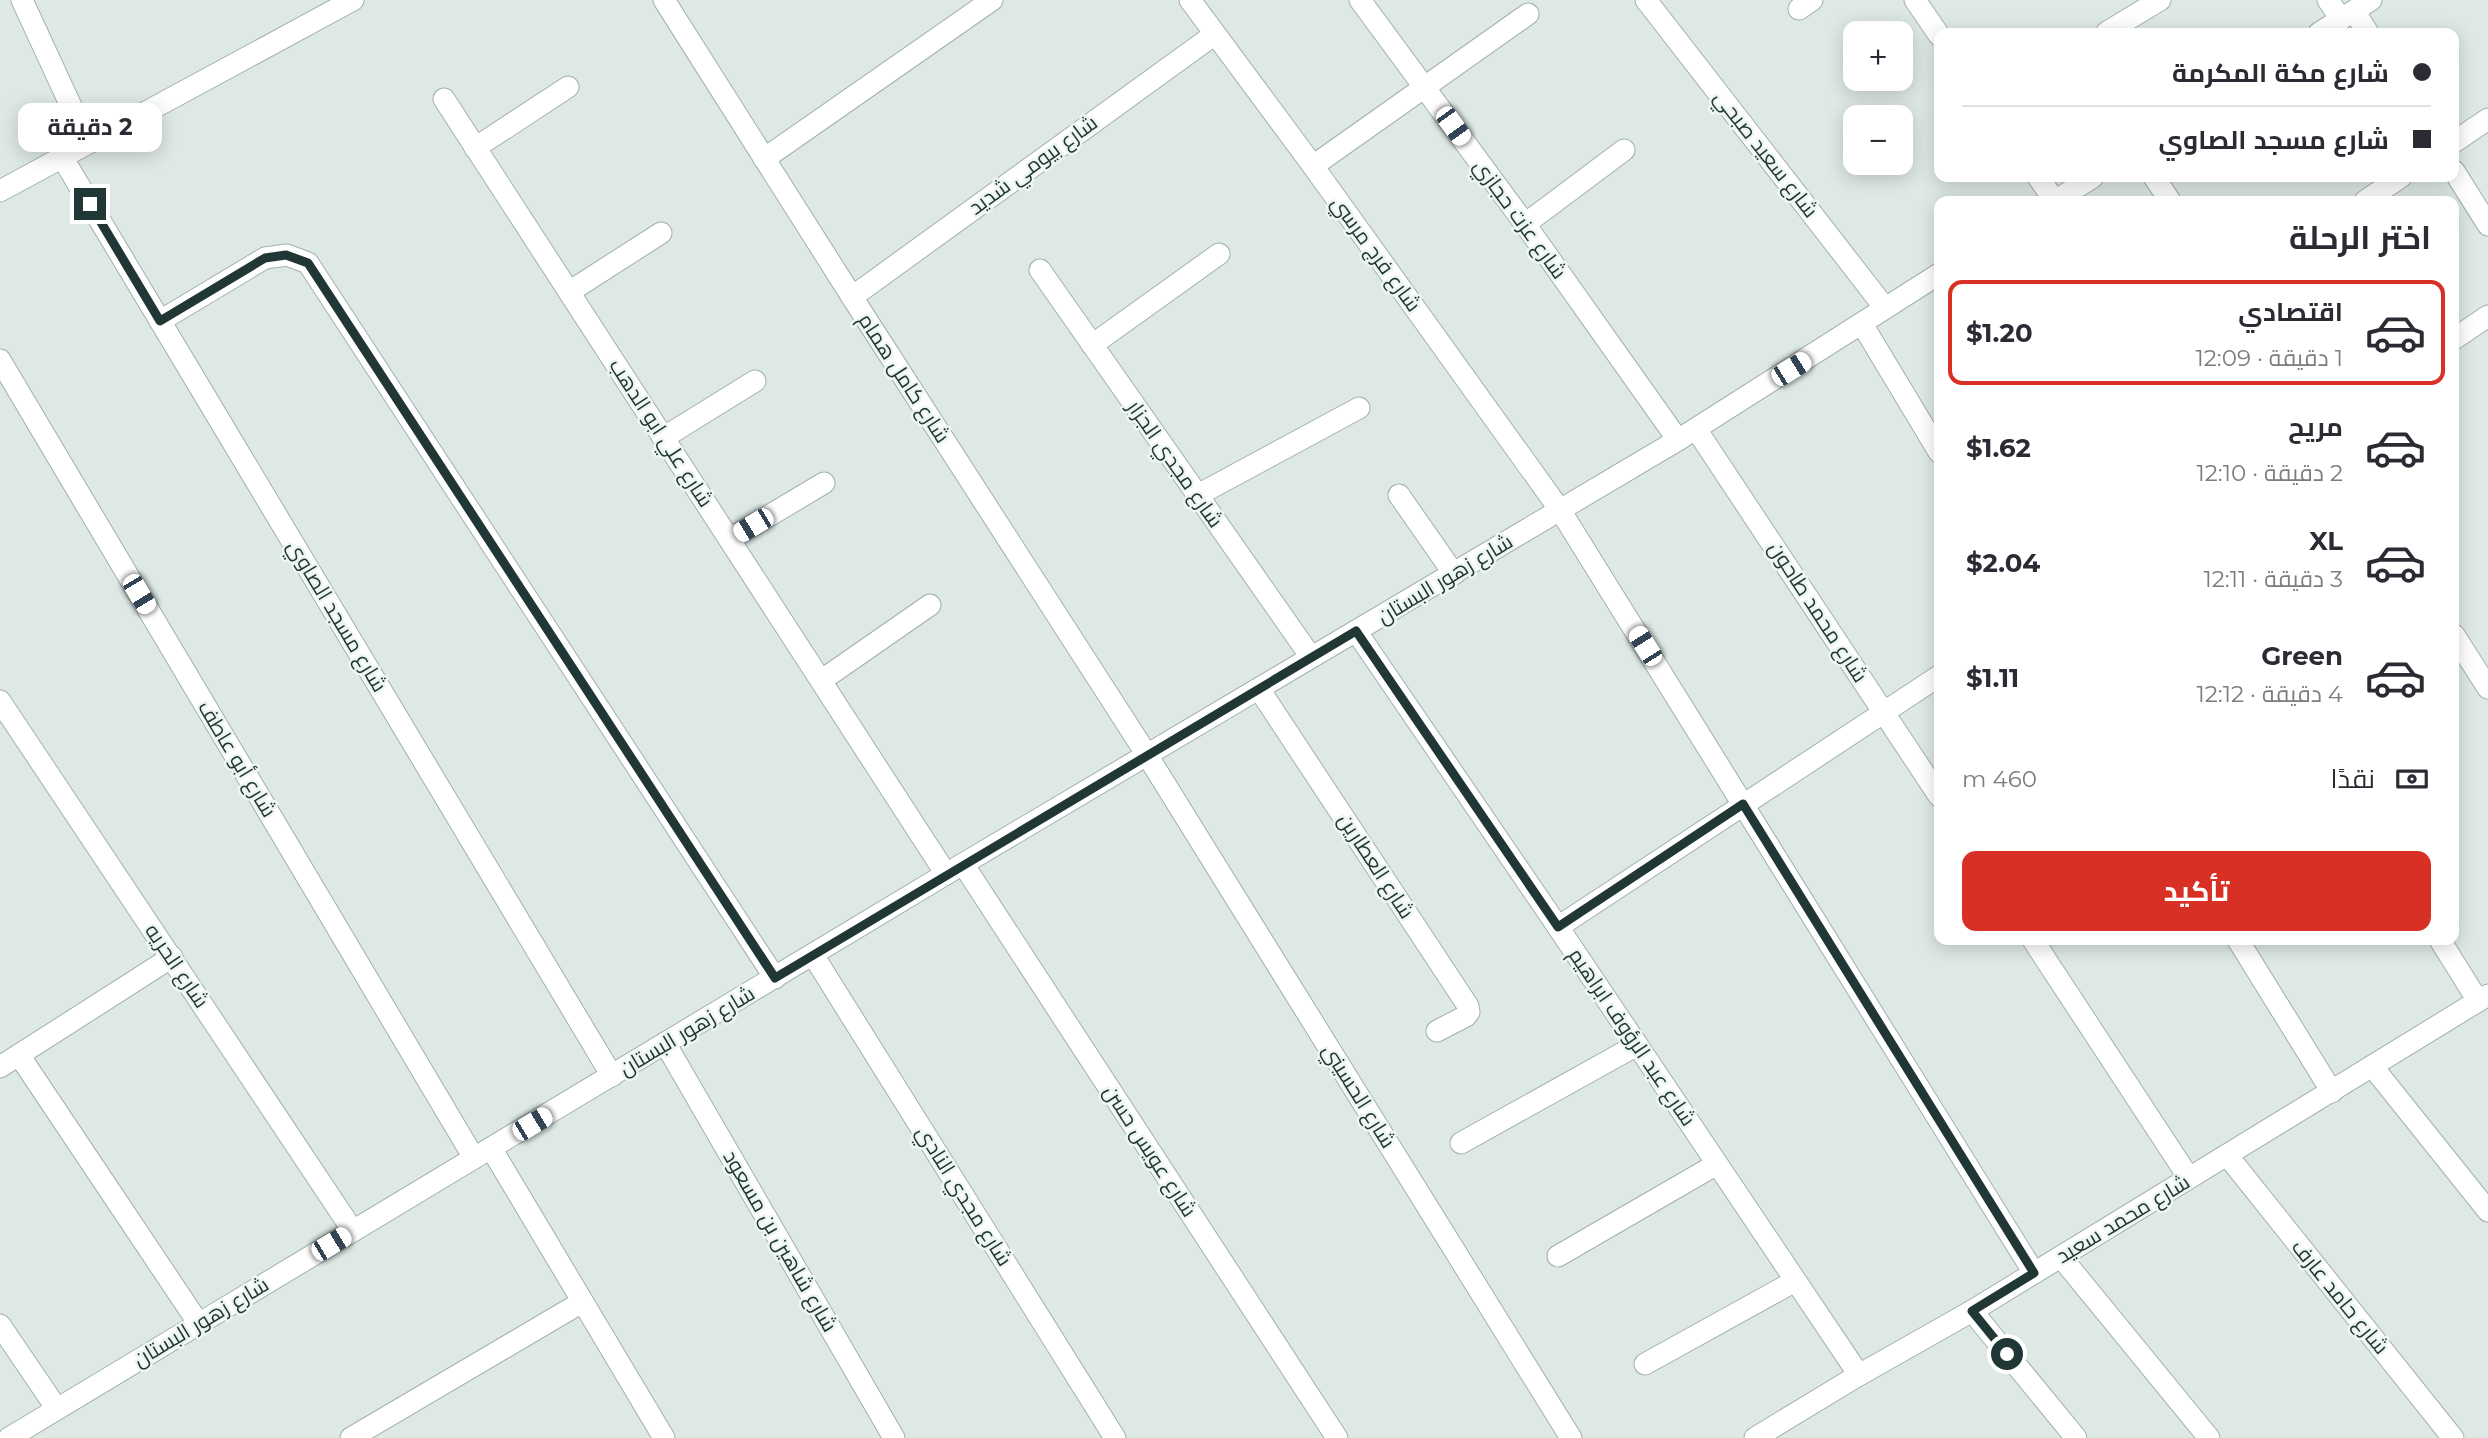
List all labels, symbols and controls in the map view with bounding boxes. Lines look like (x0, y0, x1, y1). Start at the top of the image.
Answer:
map controls (1843, 21, 1913, 175)
button: + (1843, 21, 1913, 91)
text: شارع مكة المكرمة (2172, 57, 2389, 89)
street label: شارع سعيد صبحي (1706, 85, 1824, 225)
callout: 2 دقيقة (18, 102, 162, 152)
car (1433, 103, 1474, 149)
button: − (1843, 105, 1913, 175)
street label: شارع بيومي شديد (963, 109, 1104, 223)
text: 2 دقيقة (47, 113, 133, 141)
text: شارع مسجد الصاوي (2158, 124, 2389, 156)
street label: شارع عزت حجازي (1465, 154, 1572, 286)
route end (74, 188, 106, 220)
street label: شارع فرج مرسي (1324, 191, 1427, 318)
text: اختر الرحلة (2289, 218, 2431, 257)
text: اقتصادي (2238, 296, 2343, 328)
icon: car (2364, 301, 2427, 364)
street label: شارع كامل همام (852, 308, 956, 448)
text: $1.20 (1966, 317, 2033, 349)
text: 1 دقيقة · 12:09 (2196, 344, 2343, 372)
car (1768, 349, 1815, 389)
street label: شارع علي ابو الدهب (601, 354, 719, 514)
street label: شارع مجدي الجزار (1118, 395, 1229, 534)
text: مريح (2288, 411, 2343, 443)
icon: car (2364, 416, 2427, 479)
text: $1.62 (1966, 432, 2031, 464)
text: 2 دقيقة · 12:10 (2196, 459, 2343, 487)
car (730, 505, 777, 545)
text: XL (2309, 525, 2343, 557)
street label: شارع زهور البستان (1372, 528, 1518, 631)
icon: car (2364, 531, 2427, 594)
street label: شارع مسجد الصاوي (279, 535, 393, 698)
street label: شارع محمد طاحون (1762, 537, 1873, 688)
text: $2.04 (1966, 547, 2040, 579)
text: 3 دقيقة · 12:11 (2203, 565, 2343, 593)
car (120, 571, 159, 617)
car (1625, 623, 1666, 669)
text: Green (2261, 640, 2343, 672)
icon: car (2364, 646, 2427, 709)
text: $1.11 (1966, 662, 2019, 694)
text: 4 دقيقة · 12:12 (2196, 680, 2343, 708)
street label: شارع أبو عاطف (191, 696, 282, 823)
icon: cash (2393, 760, 2431, 798)
text: نقدًا (2331, 763, 2375, 795)
text: 460 m (1962, 765, 2037, 793)
street label: شارع العطارين (1331, 808, 1420, 924)
button: تأكيد (1962, 851, 2431, 931)
street label: شارع الحريه (139, 919, 215, 1014)
street label: شارع عبد الرؤوف ابراهيم (1562, 943, 1701, 1132)
street label: شارع زهور البستان (614, 980, 760, 1083)
street label: شارع الحسيني (1314, 1039, 1401, 1154)
street label: شارع عويس حسن (1097, 1080, 1202, 1222)
car (509, 1104, 556, 1144)
street label: شارع مجدي النادي (908, 1121, 1018, 1273)
street label: شارع شاهين بن مسعود (716, 1145, 843, 1337)
street label: شارع محمد سعيد (2051, 1169, 2195, 1270)
car (308, 1224, 355, 1264)
street label: شارع حامد عارف (2285, 1234, 2394, 1360)
street label: شارع زهور البستان (128, 1271, 274, 1374)
route start (1991, 1338, 2023, 1370)

